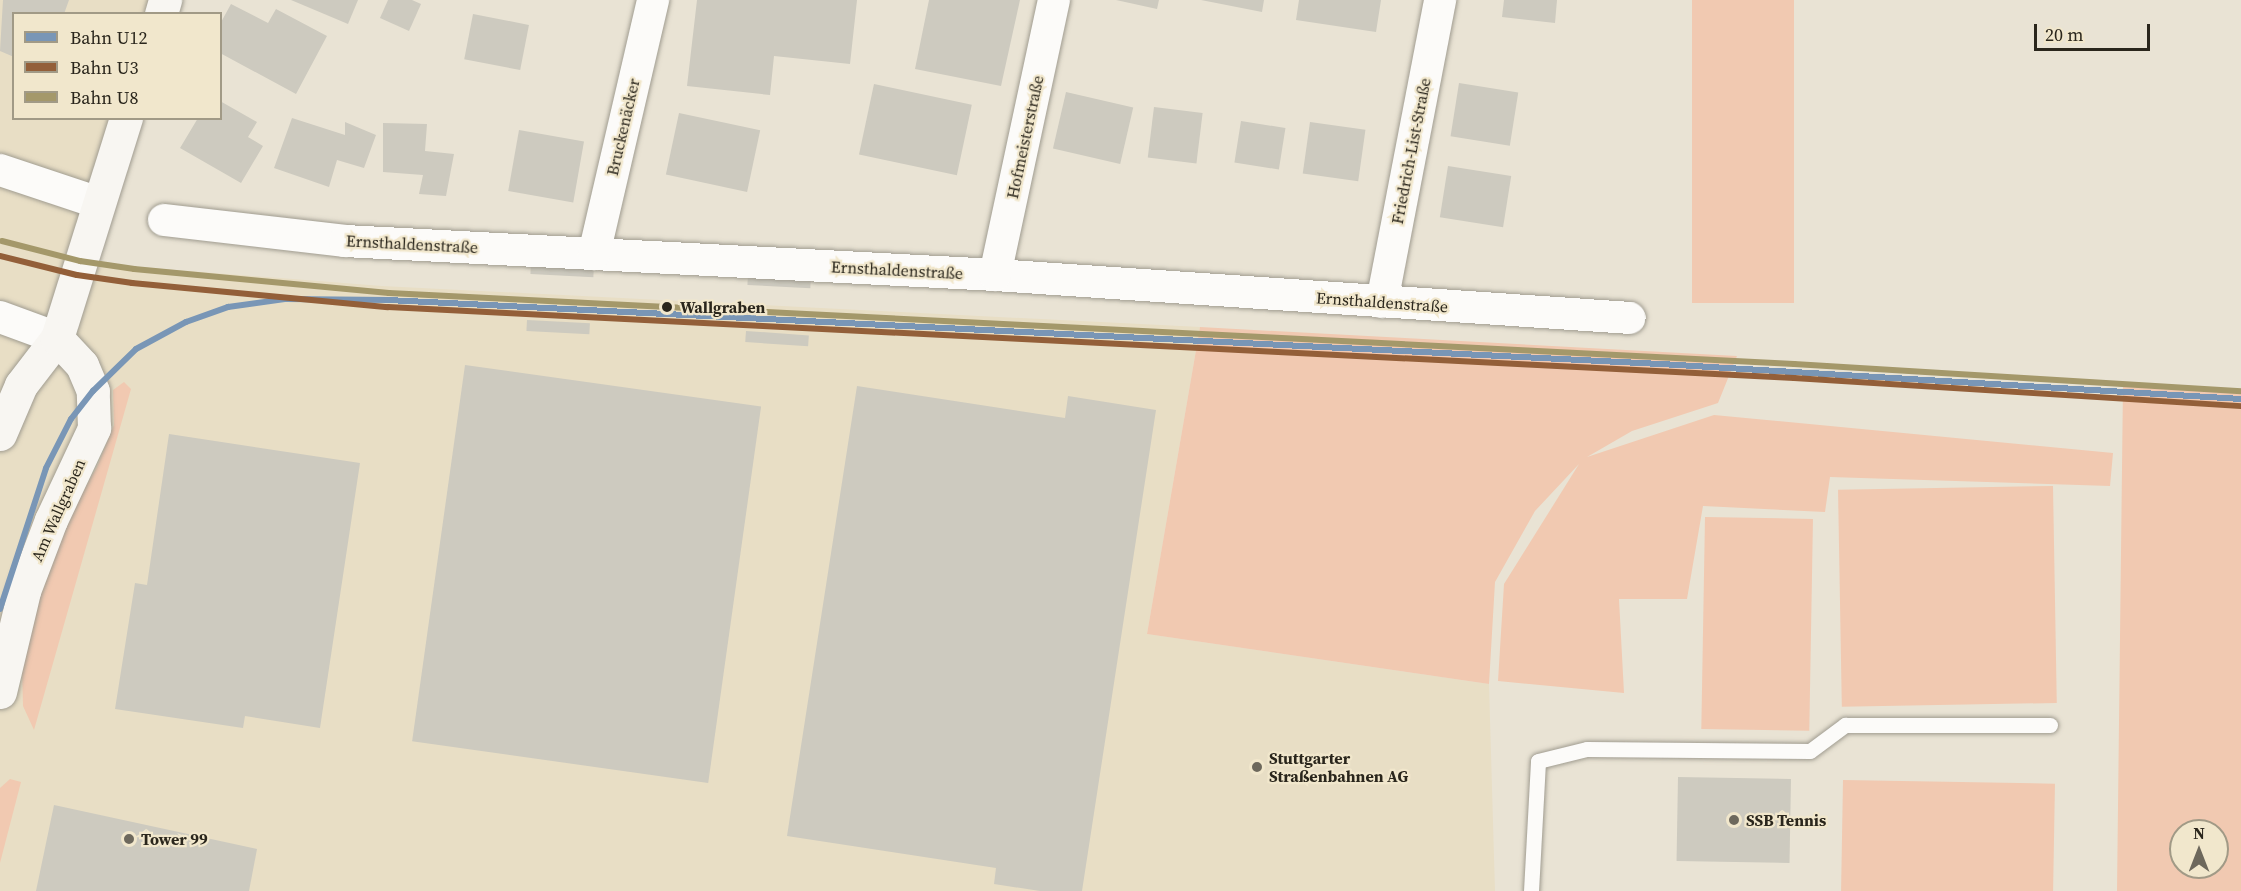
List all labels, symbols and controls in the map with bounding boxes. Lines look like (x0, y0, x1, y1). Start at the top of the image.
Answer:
legend (12, 12, 222, 120)
scale bar (2037, 12, 2152, 50)
text: 20 m (2045, 22, 2083, 47)
text: Bahn U12 (70, 25, 148, 50)
text: Bahn U3 (70, 55, 139, 80)
street label: Hofmeisterstraße (1003, 74, 1047, 200)
street label: Friedrich-List-Straße (1387, 76, 1435, 226)
street label: Bruckenäcker (603, 77, 643, 177)
text: Bahn U8 (70, 85, 139, 110)
street label: Ernsthaldenstraße (345, 231, 479, 257)
street label: Ernsthaldenstraße (830, 257, 964, 283)
street label: Ernsthaldenstraße (1315, 288, 1449, 316)
place label: Wallgraben (680, 297, 765, 317)
marker: Wallgraben (658, 298, 676, 316)
street label: Am Wallgraben (27, 456, 89, 564)
place label: Stuttgarter Straßenbahnen AG (1269, 748, 1408, 786)
marker: Stuttgarter Straßenbahnen AG (1250, 760, 1264, 774)
place label: SSB Tennis (1746, 810, 1826, 830)
marker: SSB Tennis (1727, 813, 1741, 827)
north arrow (2169, 819, 2229, 879)
text: N (2193, 822, 2205, 844)
place label: Tower 99 (141, 829, 208, 849)
marker: Tower 99 (122, 832, 136, 846)

